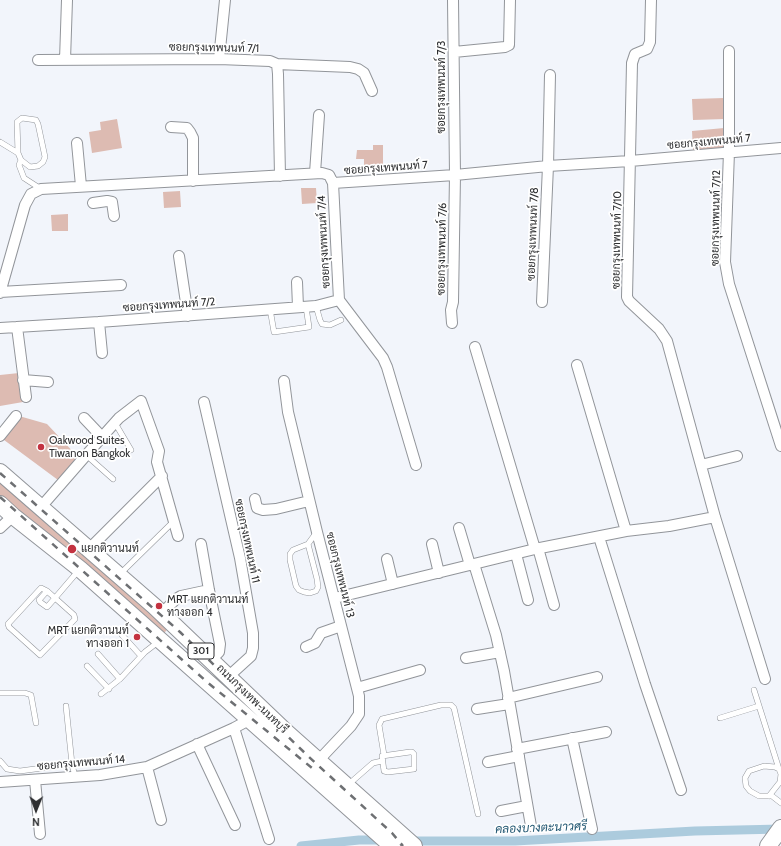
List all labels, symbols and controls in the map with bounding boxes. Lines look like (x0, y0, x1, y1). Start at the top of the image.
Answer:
street label: ซอยกรุงเทพนนท์ 7/1 (169, 41, 259, 55)
street label: ซอยกรุงเทพนนท์ 7/3 (435, 41, 449, 133)
street label: ซอยกรุงเทพนนท์ 7 (667, 132, 751, 152)
street label: ซอยกรุงเทพนนท์ 7 (344, 158, 428, 178)
street label: ซอยกรุงเทพนนท์ 7/12 (709, 170, 723, 266)
street label: ซอยกรุงเทพนนท์ 7/8 (525, 187, 541, 281)
street label: ซอยกรุงเทพนนท์ 7/10 (610, 191, 624, 289)
street label: ซอยกรุงเทพนนท์ 7/4 (315, 195, 333, 289)
street label: ซอยกรุงเทพนนท์ 7/6 (435, 202, 449, 296)
street label: ซอยกรุงเทพนนท์ 7/2 (122, 295, 216, 315)
place label: Oakwood Suites Tiwanon Bangkok (49, 434, 130, 460)
marker: Oakwood Suites Tiwanon Bangkok (36, 442, 46, 452)
street label: ซอยกรุงเทพนนท์ 11 (232, 498, 262, 584)
street label: ซอยกรุงเทพนนท์ 13 (323, 531, 357, 619)
place label: แยกติวานนท์ (81, 542, 139, 556)
marker: แยกติวานนท์ (66, 543, 78, 555)
place label: MRT แยกติวานนท์ ทางออก 4 (167, 593, 249, 619)
marker: MRT แยกติวานนท์ ทางออก 4 (154, 601, 164, 611)
place label: MRT แยกติวานนท์ ทางออก 1 (47, 624, 129, 650)
marker: MRT แยกติวานนท์ ทางออก 1 (132, 632, 142, 642)
road number: 301 (188, 643, 214, 659)
street label: ถนนกรุงเทพ-นนทบุรี (214, 662, 290, 736)
street label: ซอยกรุงเทพนนท์ 14 (36, 753, 126, 773)
north arrow (16, 790, 56, 830)
text: N (32, 815, 40, 829)
water label: คลองบางตะนาวศรี (495, 819, 587, 837)

